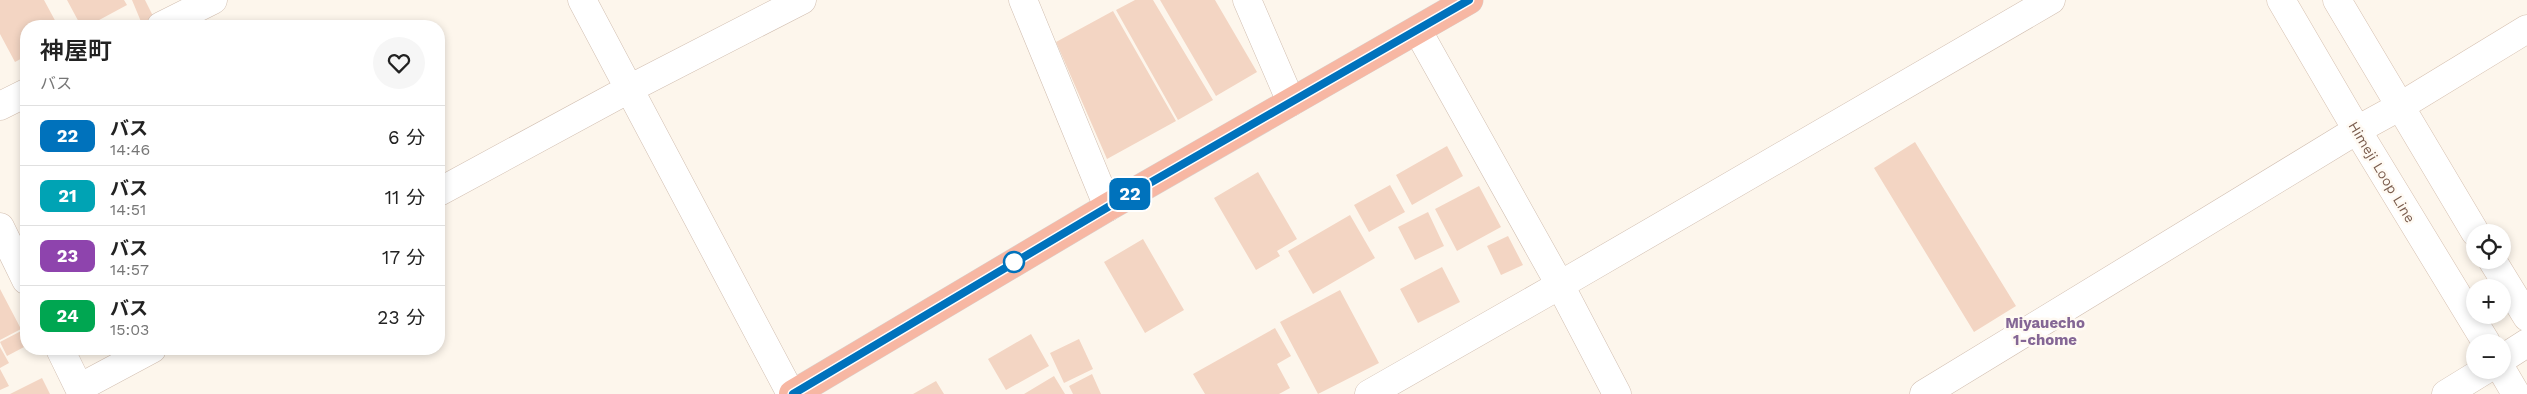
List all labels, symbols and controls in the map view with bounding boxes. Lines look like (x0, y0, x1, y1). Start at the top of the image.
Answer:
text: 神屋町 (40, 37, 112, 65)
button: heart (373, 37, 425, 89)
text: バス (40, 74, 72, 93)
text: バス (110, 117, 148, 140)
street label: Himeji Loop Line (2346, 119, 2418, 225)
text: 22 (57, 125, 78, 146)
text: 6 分 (388, 126, 425, 149)
text: 14:46 (110, 140, 150, 159)
text: バス (110, 177, 148, 200)
line badge: 22 (1108, 178, 1152, 210)
text: 22 (1119, 183, 1141, 204)
text: 21 (58, 185, 77, 206)
text: 11 分 (385, 186, 425, 209)
text: 14:51 (110, 200, 146, 219)
map controls (2466, 224, 2511, 379)
button: locate (2466, 224, 2511, 269)
text: バス (110, 237, 148, 260)
text: 23 (57, 245, 78, 266)
text: 17 分 (382, 246, 425, 269)
unlabelled marker (1003, 251, 1025, 273)
text: 14:57 (110, 260, 149, 279)
button: + (2466, 279, 2511, 324)
text: バス (110, 297, 148, 320)
text: 24 (56, 305, 79, 326)
text: 23 分 (377, 306, 425, 329)
district label: Miyauecho 1-chome (2005, 314, 2085, 349)
text: 15:03 (110, 320, 149, 339)
button: − (2466, 334, 2511, 379)

